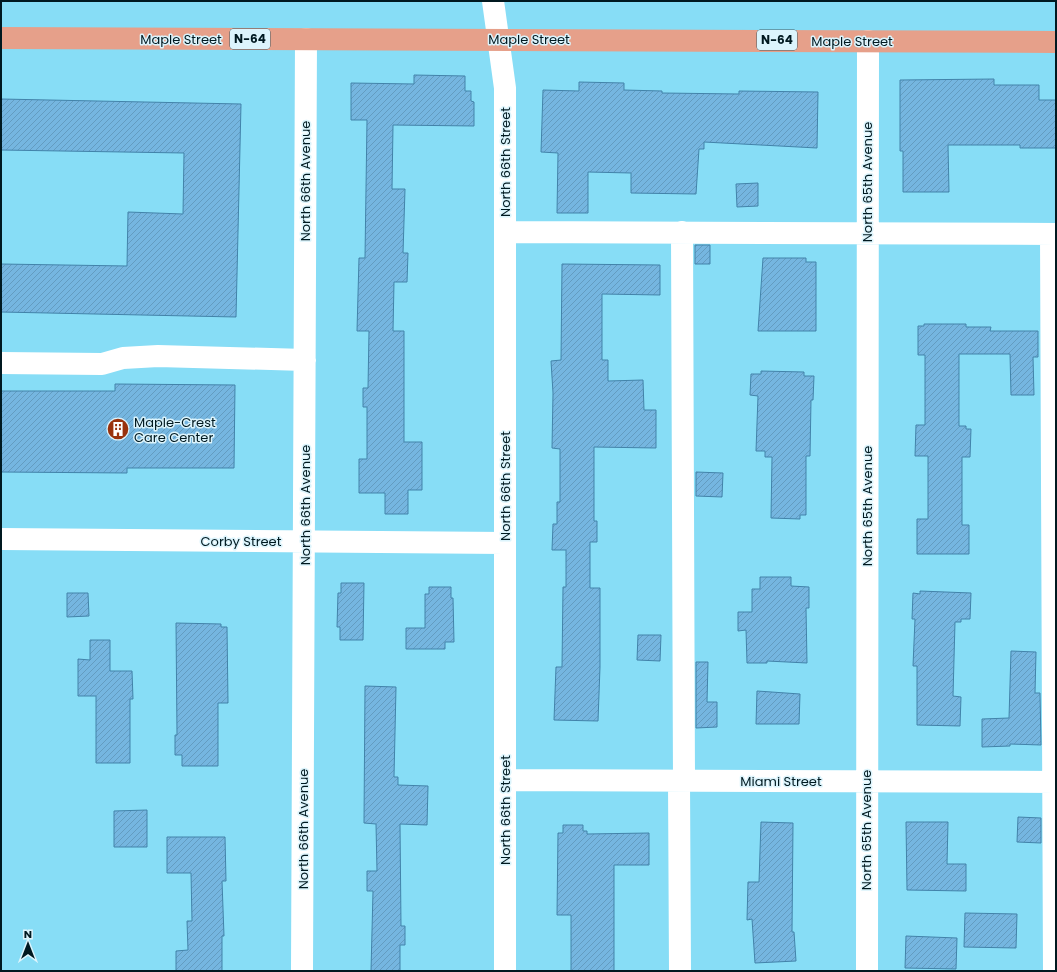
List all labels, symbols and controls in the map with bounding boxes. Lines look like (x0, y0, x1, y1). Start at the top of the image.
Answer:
road number: N-64 (230, 29, 270, 49)
street label: Maple Street (140, 30, 222, 49)
street label: Maple Street (488, 30, 570, 49)
road number: N-64 (757, 30, 797, 50)
street label: Maple Street (811, 32, 893, 51)
street label: North 66th Street (496, 107, 515, 217)
street label: North 66th Avenue (296, 121, 315, 241)
street label: North 65th Avenue (858, 122, 877, 242)
place label: Maple-Crest Care Center (134, 413, 216, 447)
building icon: Maple-Crest Care Center (105, 416, 131, 442)
street label: North 66th Street (496, 431, 515, 541)
street label: North 66th Avenue (296, 445, 315, 565)
street label: North 65th Avenue (858, 446, 877, 566)
street label: Corby Street (201, 532, 282, 551)
street label: North 66th Street (496, 755, 515, 865)
street label: North 66th Avenue (294, 769, 313, 889)
street label: North 65th Avenue (857, 770, 876, 890)
street label: Miami Street (740, 772, 822, 791)
north arrow (8, 924, 48, 964)
text: N (24, 926, 32, 942)

